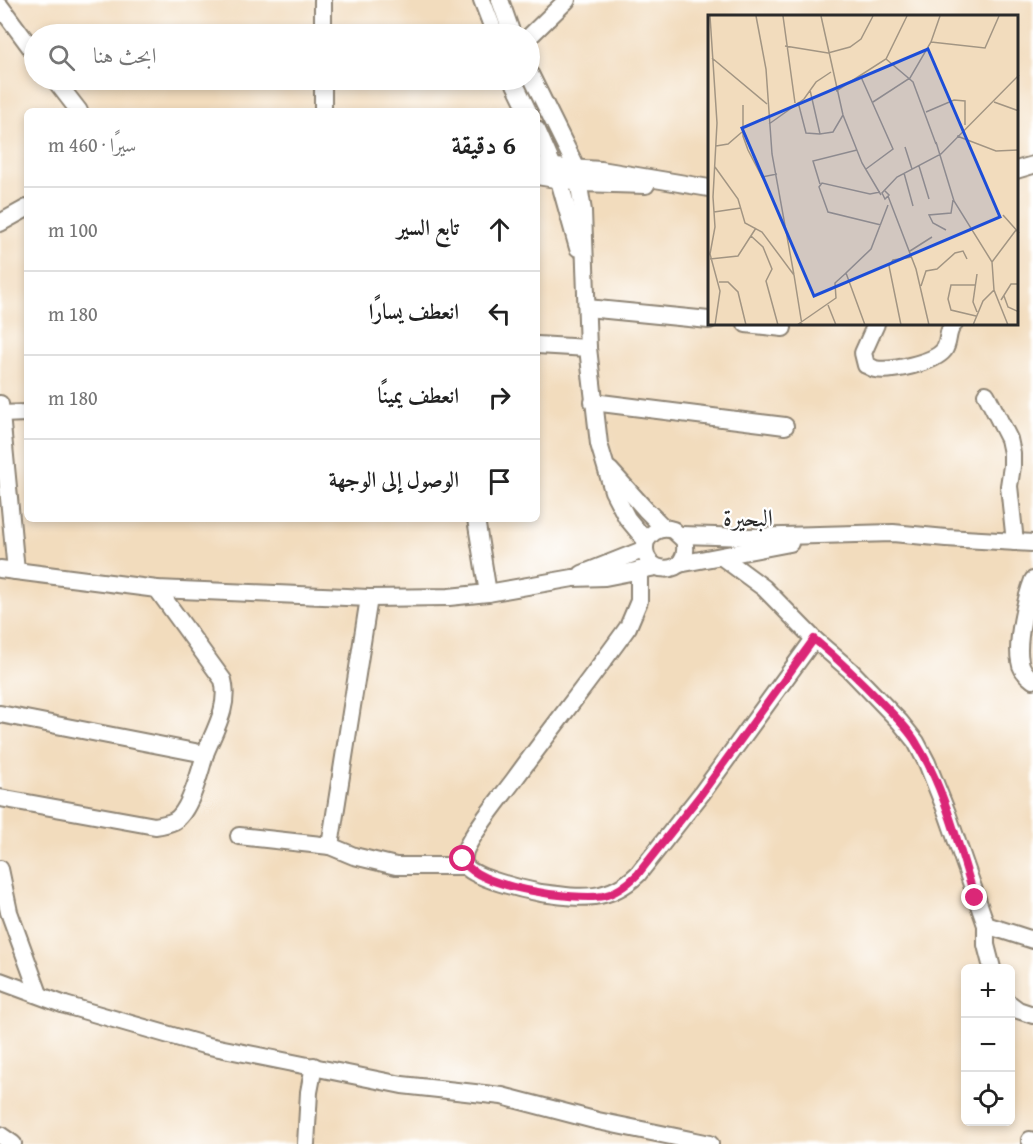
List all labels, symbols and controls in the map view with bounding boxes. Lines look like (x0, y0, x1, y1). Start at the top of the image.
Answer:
inset map (708, 15, 1018, 326)
search box (24, 24, 540, 90)
text: ابحث هنا (93, 39, 157, 71)
icon: search (45, 41, 78, 74)
text: 6 دقيقة (451, 125, 516, 164)
text: سيرًا · 460 m (48, 130, 136, 159)
text: تابع السير (397, 211, 459, 243)
icon: ahead (483, 213, 516, 246)
text: 100 m (48, 215, 98, 244)
text: انعطف يسارًا (369, 295, 459, 327)
icon: left (483, 297, 516, 330)
text: 180 m (48, 299, 98, 328)
text: انعطف يمينًا (378, 379, 459, 411)
icon: right (483, 381, 516, 414)
text: 180 m (48, 383, 98, 412)
text: الوصول إلى الوجهة (329, 463, 459, 495)
icon: arrive (483, 465, 516, 498)
district label: البحيرة (723, 500, 773, 535)
route start (449, 845, 475, 871)
route end (961, 884, 987, 910)
map controls (961, 964, 1015, 1126)
button: + (961, 964, 1015, 1018)
button: − (961, 1018, 1015, 1072)
button: locate (961, 1072, 1015, 1126)

